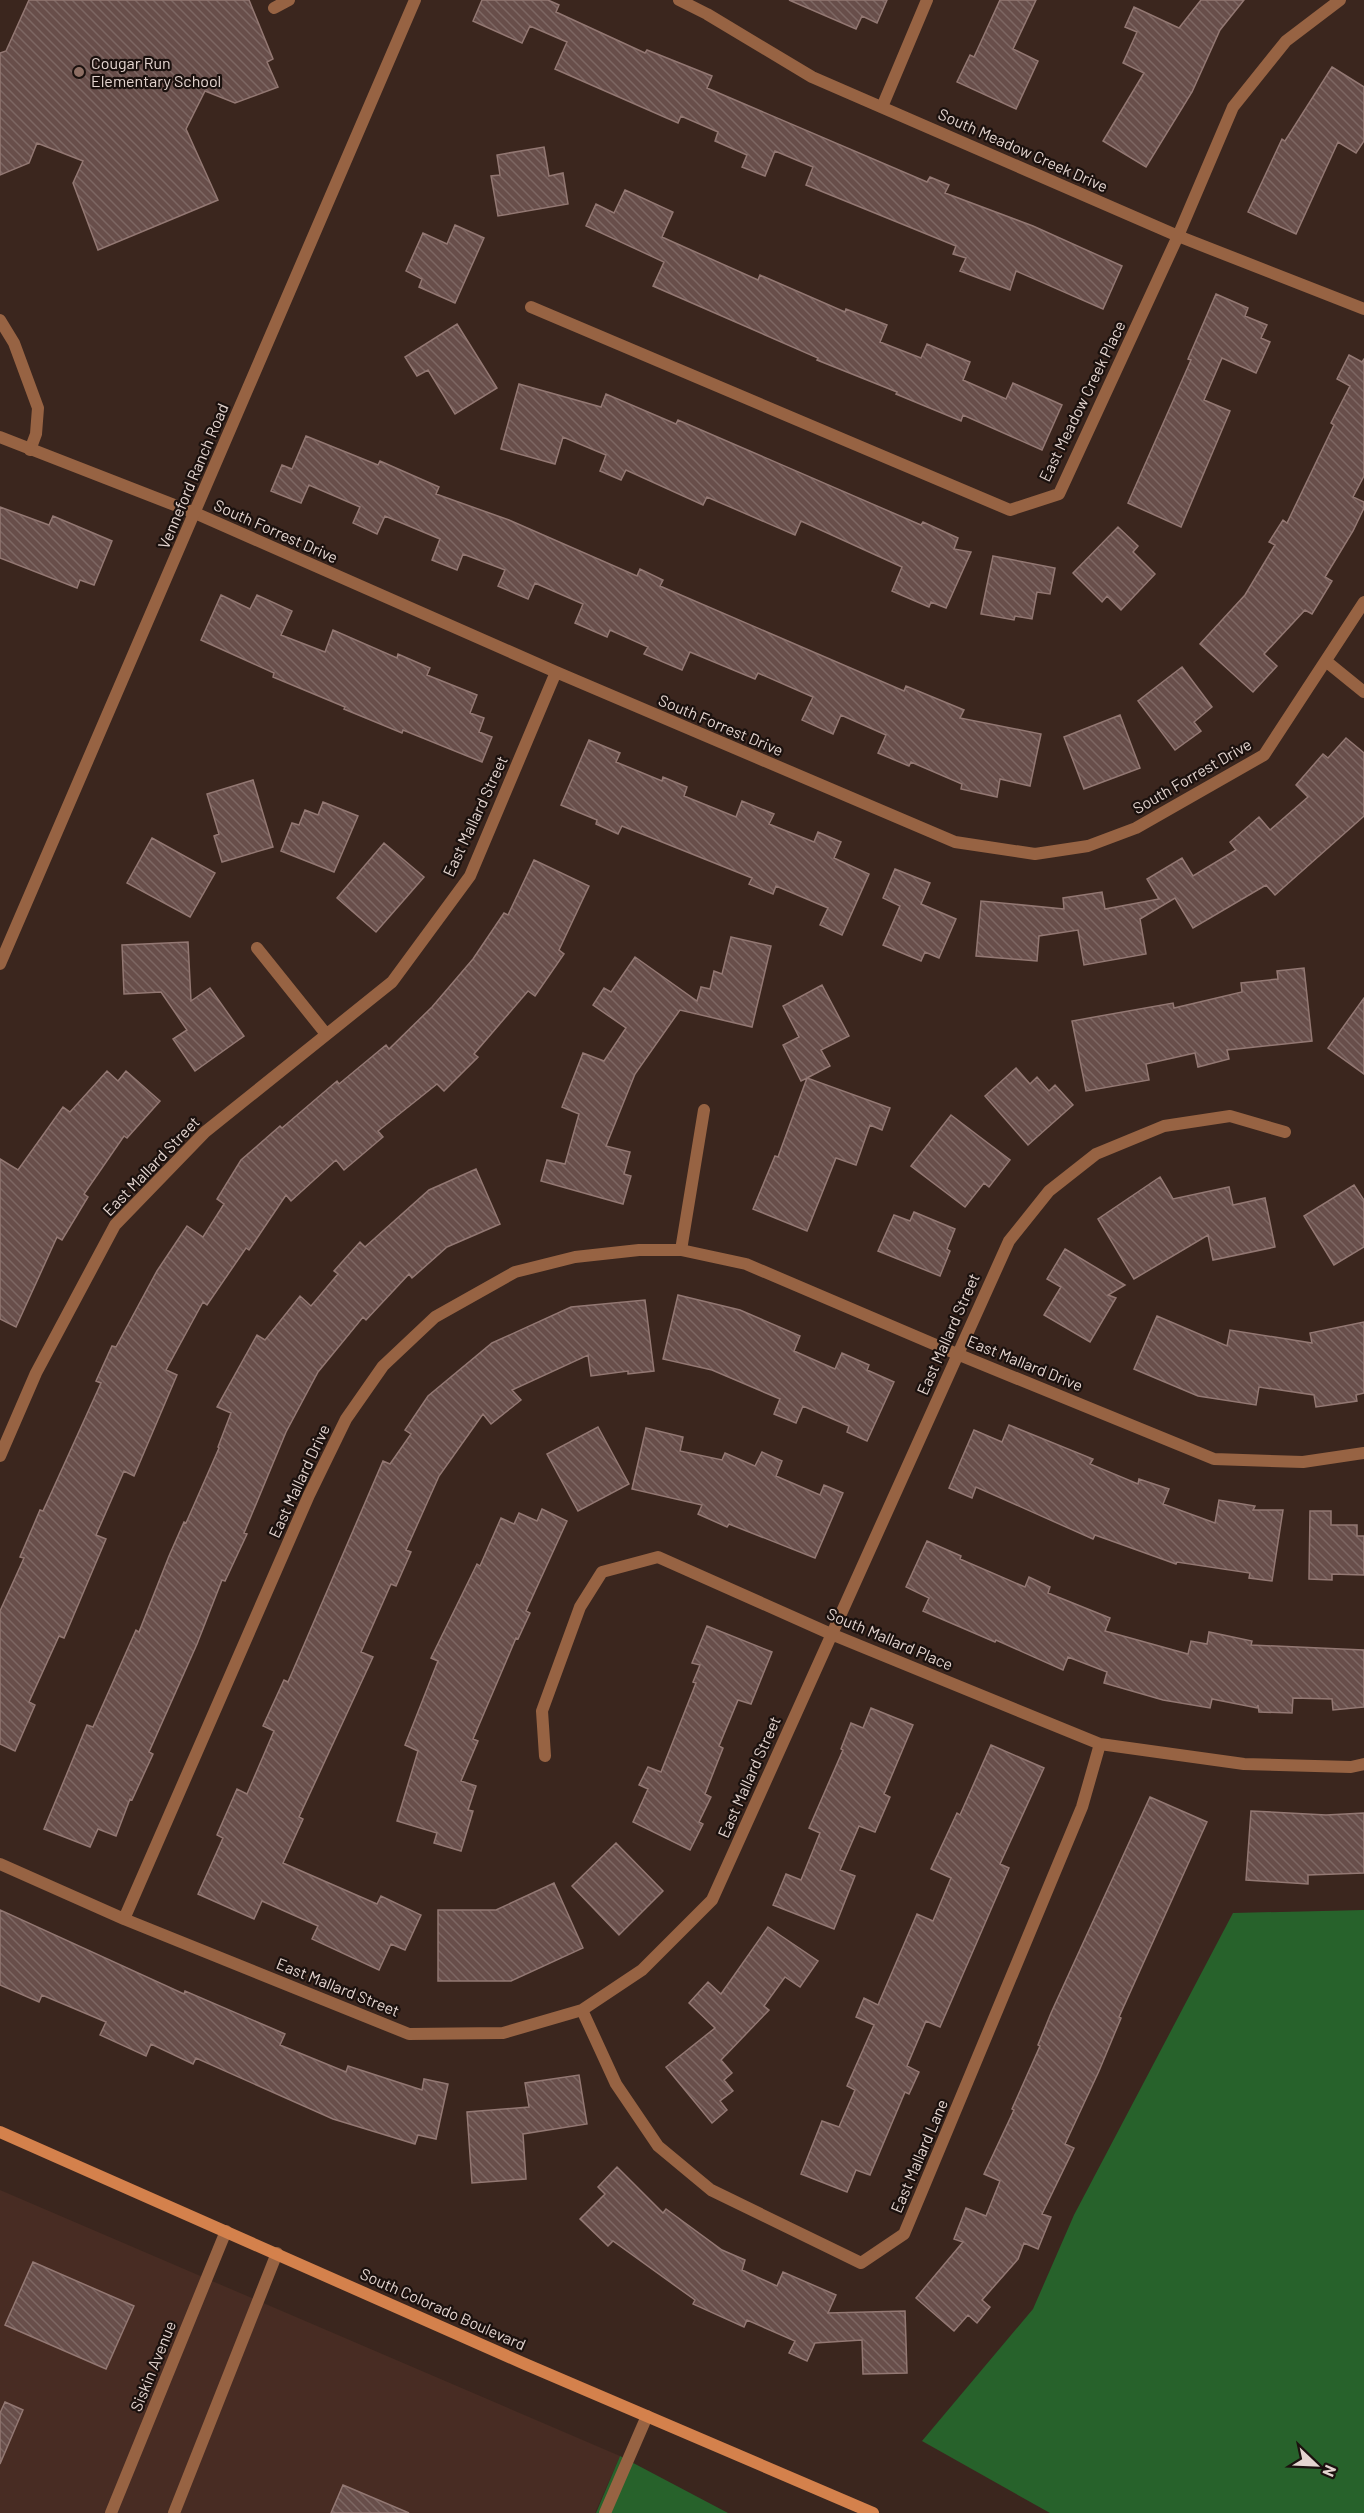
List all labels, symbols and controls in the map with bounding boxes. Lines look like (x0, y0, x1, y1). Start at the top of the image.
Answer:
place label: Cougar Run Elementary School (91, 53, 221, 90)
marker: Cougar Run Elementary School (72, 65, 86, 79)
street label: South Meadow Creek Drive (935, 104, 1111, 196)
street label: East Meadow Creek Place (1034, 317, 1129, 484)
street label: Venneford Ranch Road (153, 400, 232, 551)
street label: South Forrest Drive (211, 495, 341, 566)
street label: South Forrest Drive (656, 690, 786, 759)
street label: South Forrest Drive (1129, 734, 1254, 817)
street label: East Mallard Street (438, 752, 511, 879)
street label: East Mallard Street (98, 1112, 203, 1219)
street label: East Mallard Street (912, 1270, 983, 1398)
street label: East Mallard Drive (965, 1331, 1086, 1394)
street label: East Mallard Drive (264, 1421, 333, 1541)
street label: South Mallard Place (824, 1603, 956, 1674)
street label: East Mallard Street (713, 1713, 784, 1841)
street label: East Mallard Street (274, 1953, 403, 2020)
street label: East Mallard Lane (886, 2096, 951, 2216)
street label: South Colorado Boulevard (358, 2263, 529, 2354)
street label: Siskin Avenue (126, 2318, 179, 2414)
north arrow (1286, 2435, 1346, 2495)
text: N (1319, 2462, 1341, 2480)

